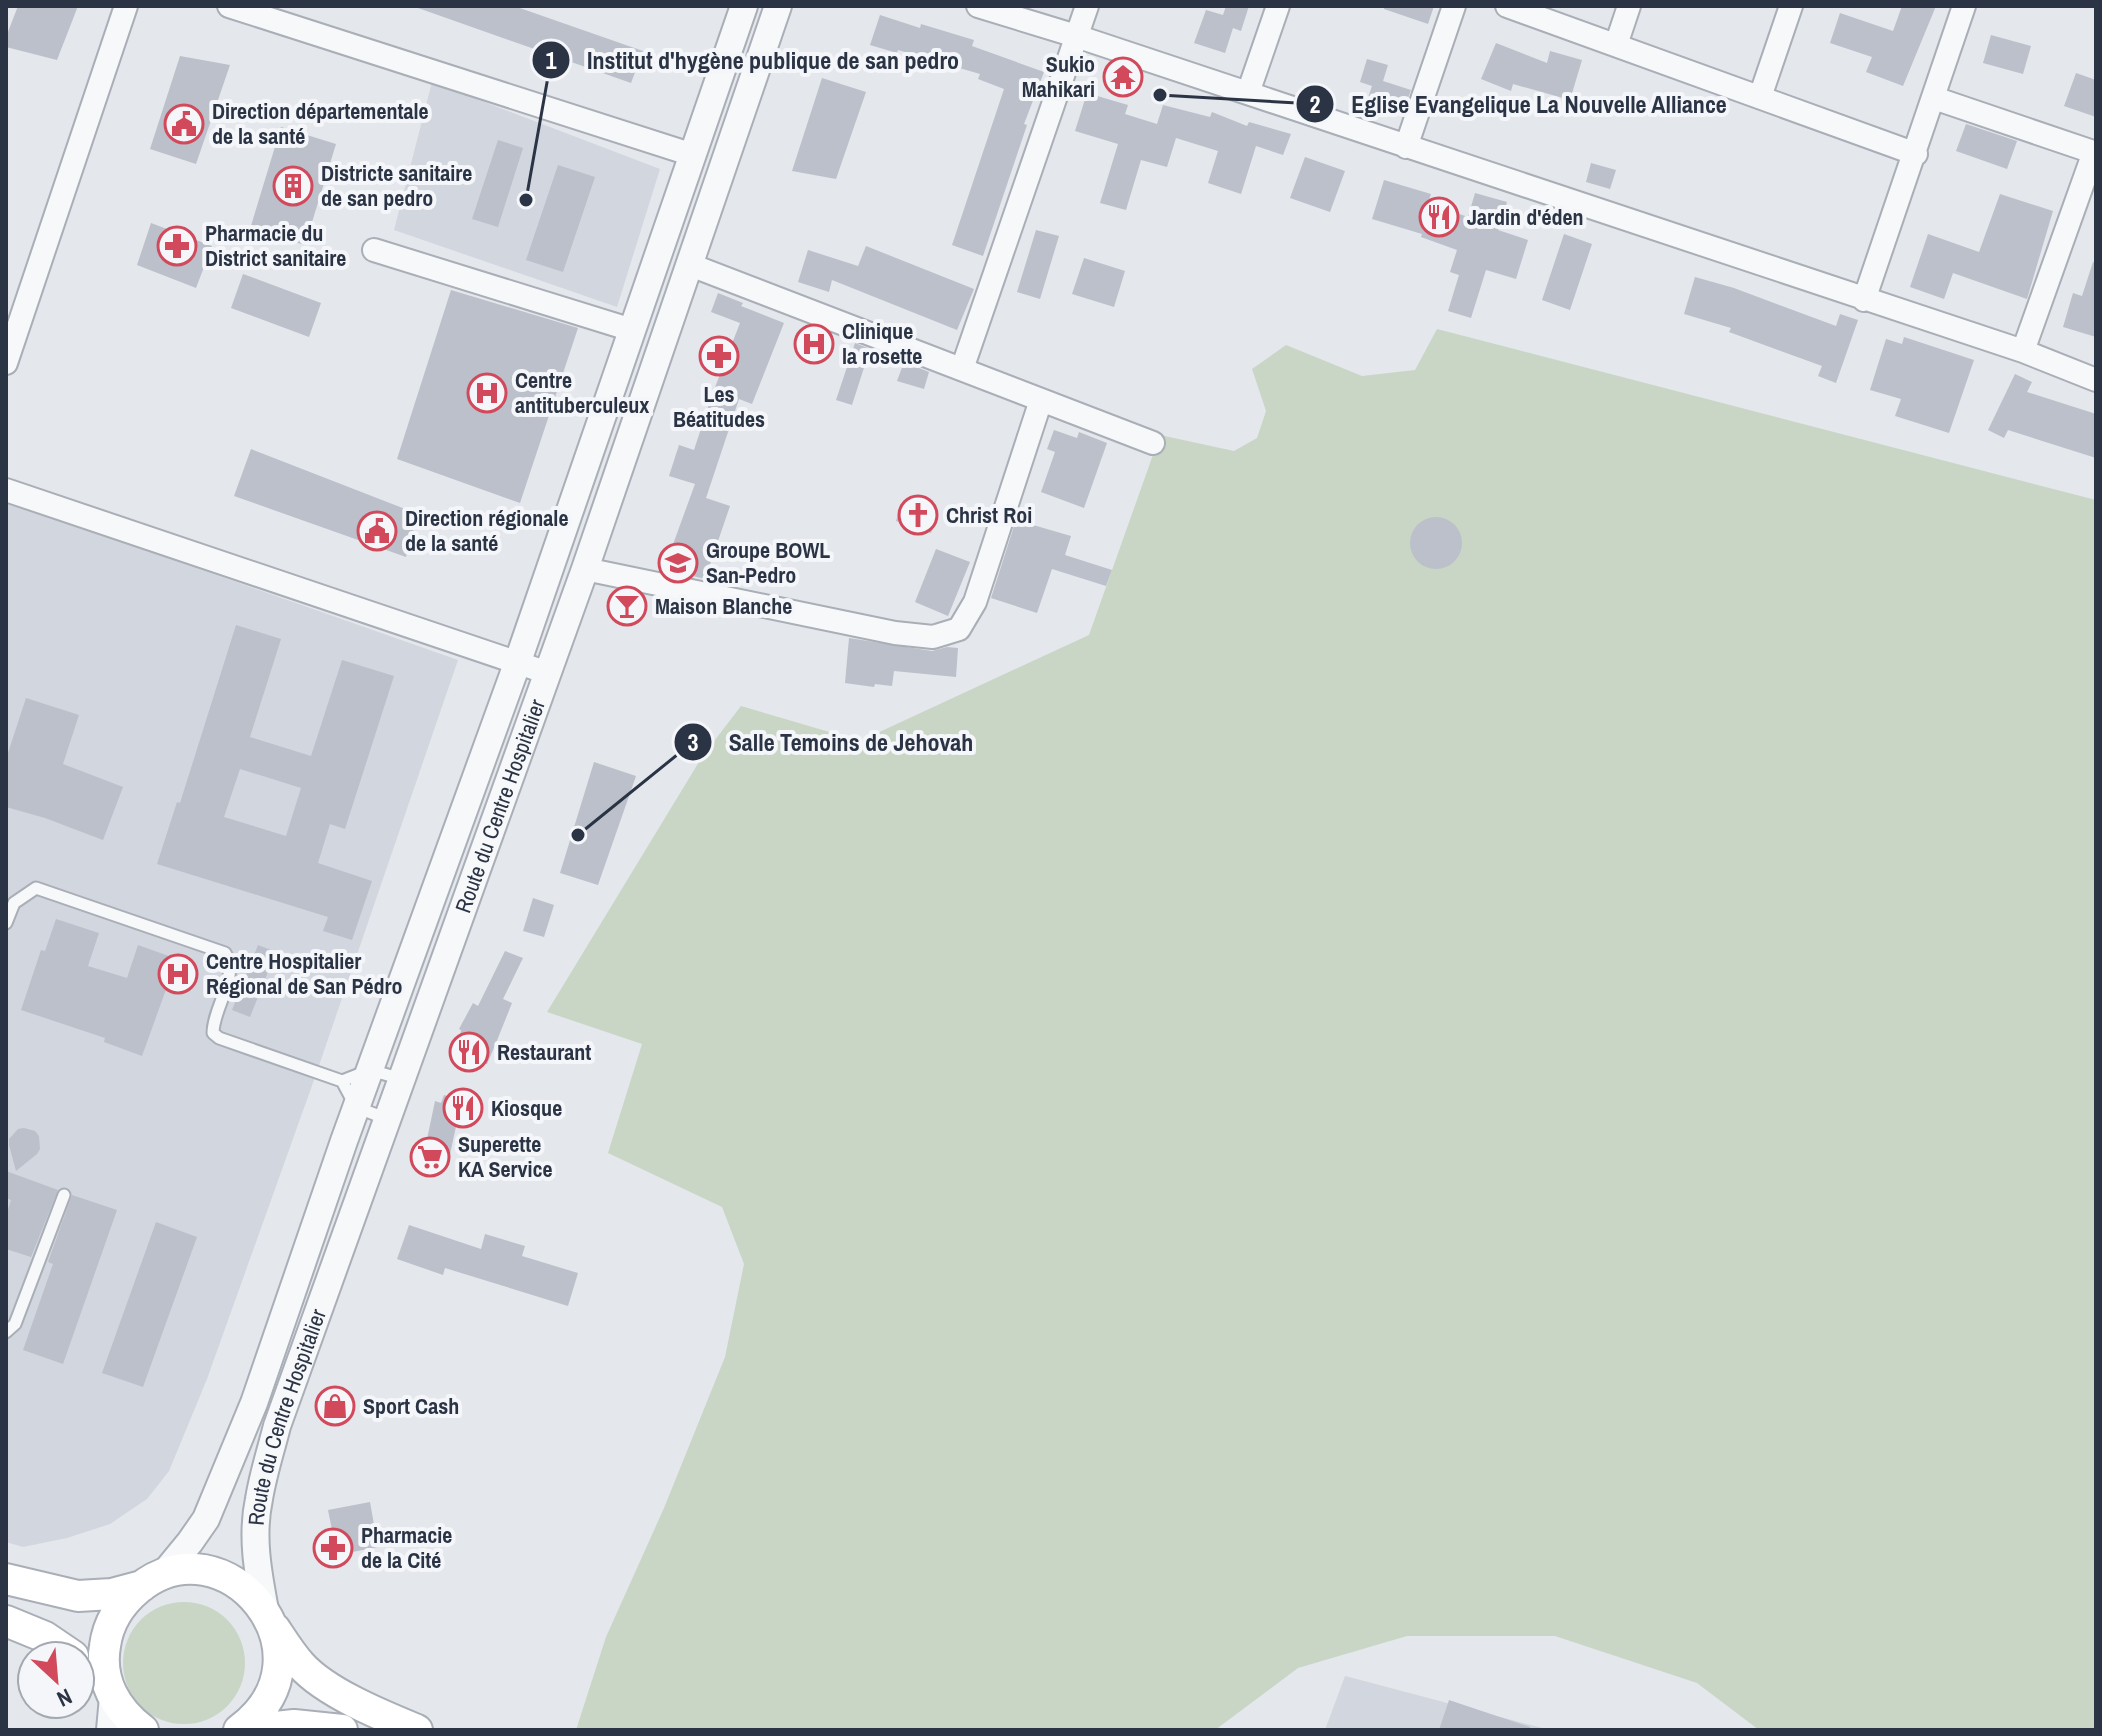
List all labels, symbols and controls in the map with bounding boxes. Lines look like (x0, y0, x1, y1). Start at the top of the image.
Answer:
callout: Institut d'hygène publique de san pedro (531, 36, 975, 84)
text: 1 (546, 44, 557, 76)
text: Institut d'hygène publique de san pedro (587, 44, 959, 76)
place label: Sukio Mahikari (1022, 49, 1095, 104)
temple icon: Sukio Mahikari (1102, 56, 1144, 98)
callout: Eglise Evangelique La Nouvelle Alliance (1295, 80, 1743, 128)
text: 2 (1310, 88, 1321, 120)
text: Eglise Evangelique La Nouvelle Alliance (1351, 88, 1727, 120)
place label: Direction départementale de la santé (212, 96, 429, 151)
public building icon: Direction départementale de la santé (163, 103, 205, 145)
place label: Districte sanitaire de san pedro (321, 158, 472, 213)
building icon: Districte sanitaire de san pedro (272, 165, 314, 207)
restaurant icon: Jardin d'éden (1418, 196, 1460, 238)
place label: Jardin d'éden (1467, 202, 1584, 232)
place label: Pharmacie du District sanitaire (205, 218, 346, 273)
pharmacy icon: Pharmacie du District sanitaire (156, 225, 198, 267)
place label: Clinique la rosette (842, 316, 922, 371)
hospital icon: Clinique la rosette (793, 323, 835, 365)
pharmacy icon: Les Béatitudes (698, 335, 740, 377)
place label: Centre antituberculeux (515, 365, 649, 420)
hospital icon: Centre antituberculeux (466, 372, 508, 414)
place label: Les Béatitudes (673, 379, 765, 434)
church icon: Christ Roi (897, 494, 939, 536)
place label: Christ Roi (946, 500, 1032, 530)
place label: Direction régionale de la santé (405, 503, 568, 558)
public building icon: Direction régionale de la santé (356, 510, 398, 552)
place label: Groupe BOWL San-Pedro (706, 535, 830, 590)
school or university icon: Groupe BOWL San-Pedro (657, 542, 699, 584)
bar icon: Maison Blanche (606, 585, 648, 627)
place label: Maison Blanche (655, 591, 792, 621)
street label: Route du Centre Hospitalier (448, 695, 552, 917)
callout: Salle Temoins de Jehovah (673, 718, 990, 766)
text: 3 (688, 726, 699, 758)
text: Salle Temoins de Jehovah (729, 726, 973, 758)
place label: Centre Hospitalier Régional de San Pédro (206, 946, 403, 1001)
hospital icon: Centre Hospitalier Régional de San Pédro (157, 953, 199, 995)
restaurant icon: Restaurant (448, 1031, 490, 1073)
place label: Restaurant (497, 1037, 591, 1067)
restaurant icon: Kiosque (442, 1087, 484, 1129)
place label: Kiosque (491, 1093, 562, 1123)
place label: Superette KA Service (458, 1129, 553, 1184)
supermarket icon: Superette KA Service (409, 1136, 451, 1178)
street label: Route du Centre Hospitalier (241, 1305, 333, 1526)
shop icon: Sport Cash (314, 1385, 356, 1427)
place label: Sport Cash (363, 1391, 459, 1421)
place label: Pharmacie de la Cité (361, 1520, 452, 1575)
pharmacy icon: Pharmacie de la Cité (312, 1527, 354, 1569)
north arrow (16, 1640, 96, 1720)
text: N (52, 1682, 77, 1714)

